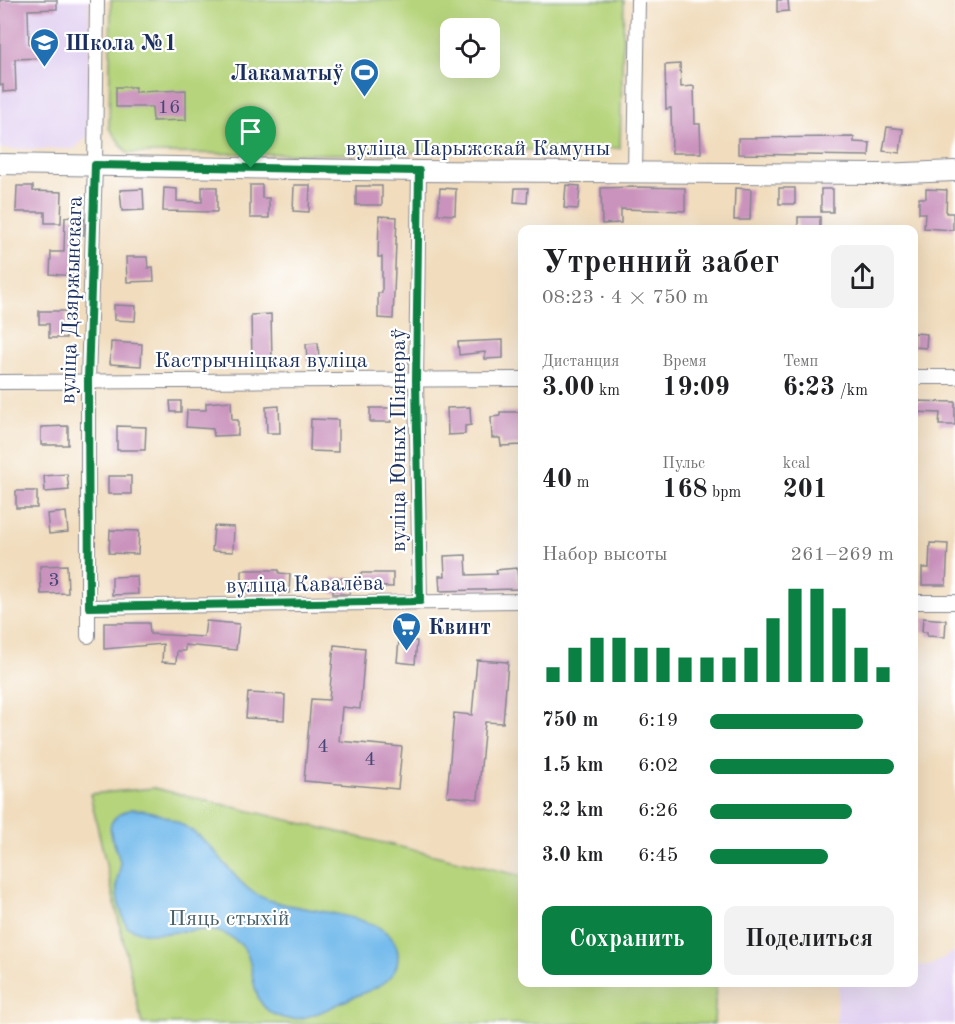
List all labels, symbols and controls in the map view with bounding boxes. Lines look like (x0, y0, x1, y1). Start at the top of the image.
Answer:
map controls (440, 18, 500, 78)
button: locate (440, 18, 500, 78)
school or university icon: Школа №1 (28, 26, 60, 68)
place label: Школа №1 (65, 33, 177, 55)
sports icon: Лакаматыў (349, 56, 381, 98)
place label: Лакаматыў (230, 63, 344, 85)
house number: 16 (157, 98, 181, 118)
pin (225, 106, 276, 168)
icon: arrive (234, 115, 267, 148)
street label: вуліца Парыжскай Камуны (346, 138, 610, 160)
street label: вуліца Дзяржынскага (57, 195, 87, 405)
button: share (831, 245, 894, 308)
text: Утренний забег (542, 247, 779, 280)
text: 08:23 · 4 × 750 m (542, 288, 709, 308)
street label: вуліца Юных Піянераў (388, 328, 410, 552)
street label: Кастрычніцкая вуліца (154, 350, 368, 372)
text: Дистанция (542, 354, 619, 370)
text: Время (662, 354, 707, 370)
text: Темп (783, 354, 818, 370)
text: 3.00 (542, 375, 595, 401)
text: 19:09 (662, 375, 730, 401)
text: 6:23 (783, 375, 835, 401)
text: km (595, 383, 620, 399)
text: /km (835, 383, 868, 399)
text: Пульс (662, 456, 705, 472)
text: kcal (783, 456, 810, 472)
text: 40 (542, 467, 572, 493)
text: m (572, 475, 589, 491)
text: 168 (662, 477, 708, 503)
text: 201 (783, 477, 828, 503)
text: bpm (708, 485, 741, 501)
text: Набор высоты (542, 545, 668, 565)
text: 261–269 m (791, 545, 894, 565)
house number: 3 (48, 571, 60, 591)
street label: вуліца Кавалёва (226, 573, 384, 597)
supermarket icon: Квинт (391, 610, 423, 652)
place label: Квинт (428, 617, 491, 639)
text: 750 m (542, 711, 598, 731)
text: 6:19 (638, 711, 678, 731)
house number: 4 (317, 737, 329, 757)
house number: 4 (364, 750, 376, 770)
text: 1.5 km (542, 756, 604, 776)
text: 6:02 (638, 756, 678, 776)
text: 2.2 km (542, 801, 604, 821)
text: 6:26 (638, 801, 678, 821)
text: 3.0 km (542, 846, 604, 866)
text: 6:45 (638, 846, 678, 866)
button: Сохранить (542, 906, 712, 975)
button: Поделиться (724, 906, 894, 975)
park label: Пяць стыхій (169, 908, 289, 930)

